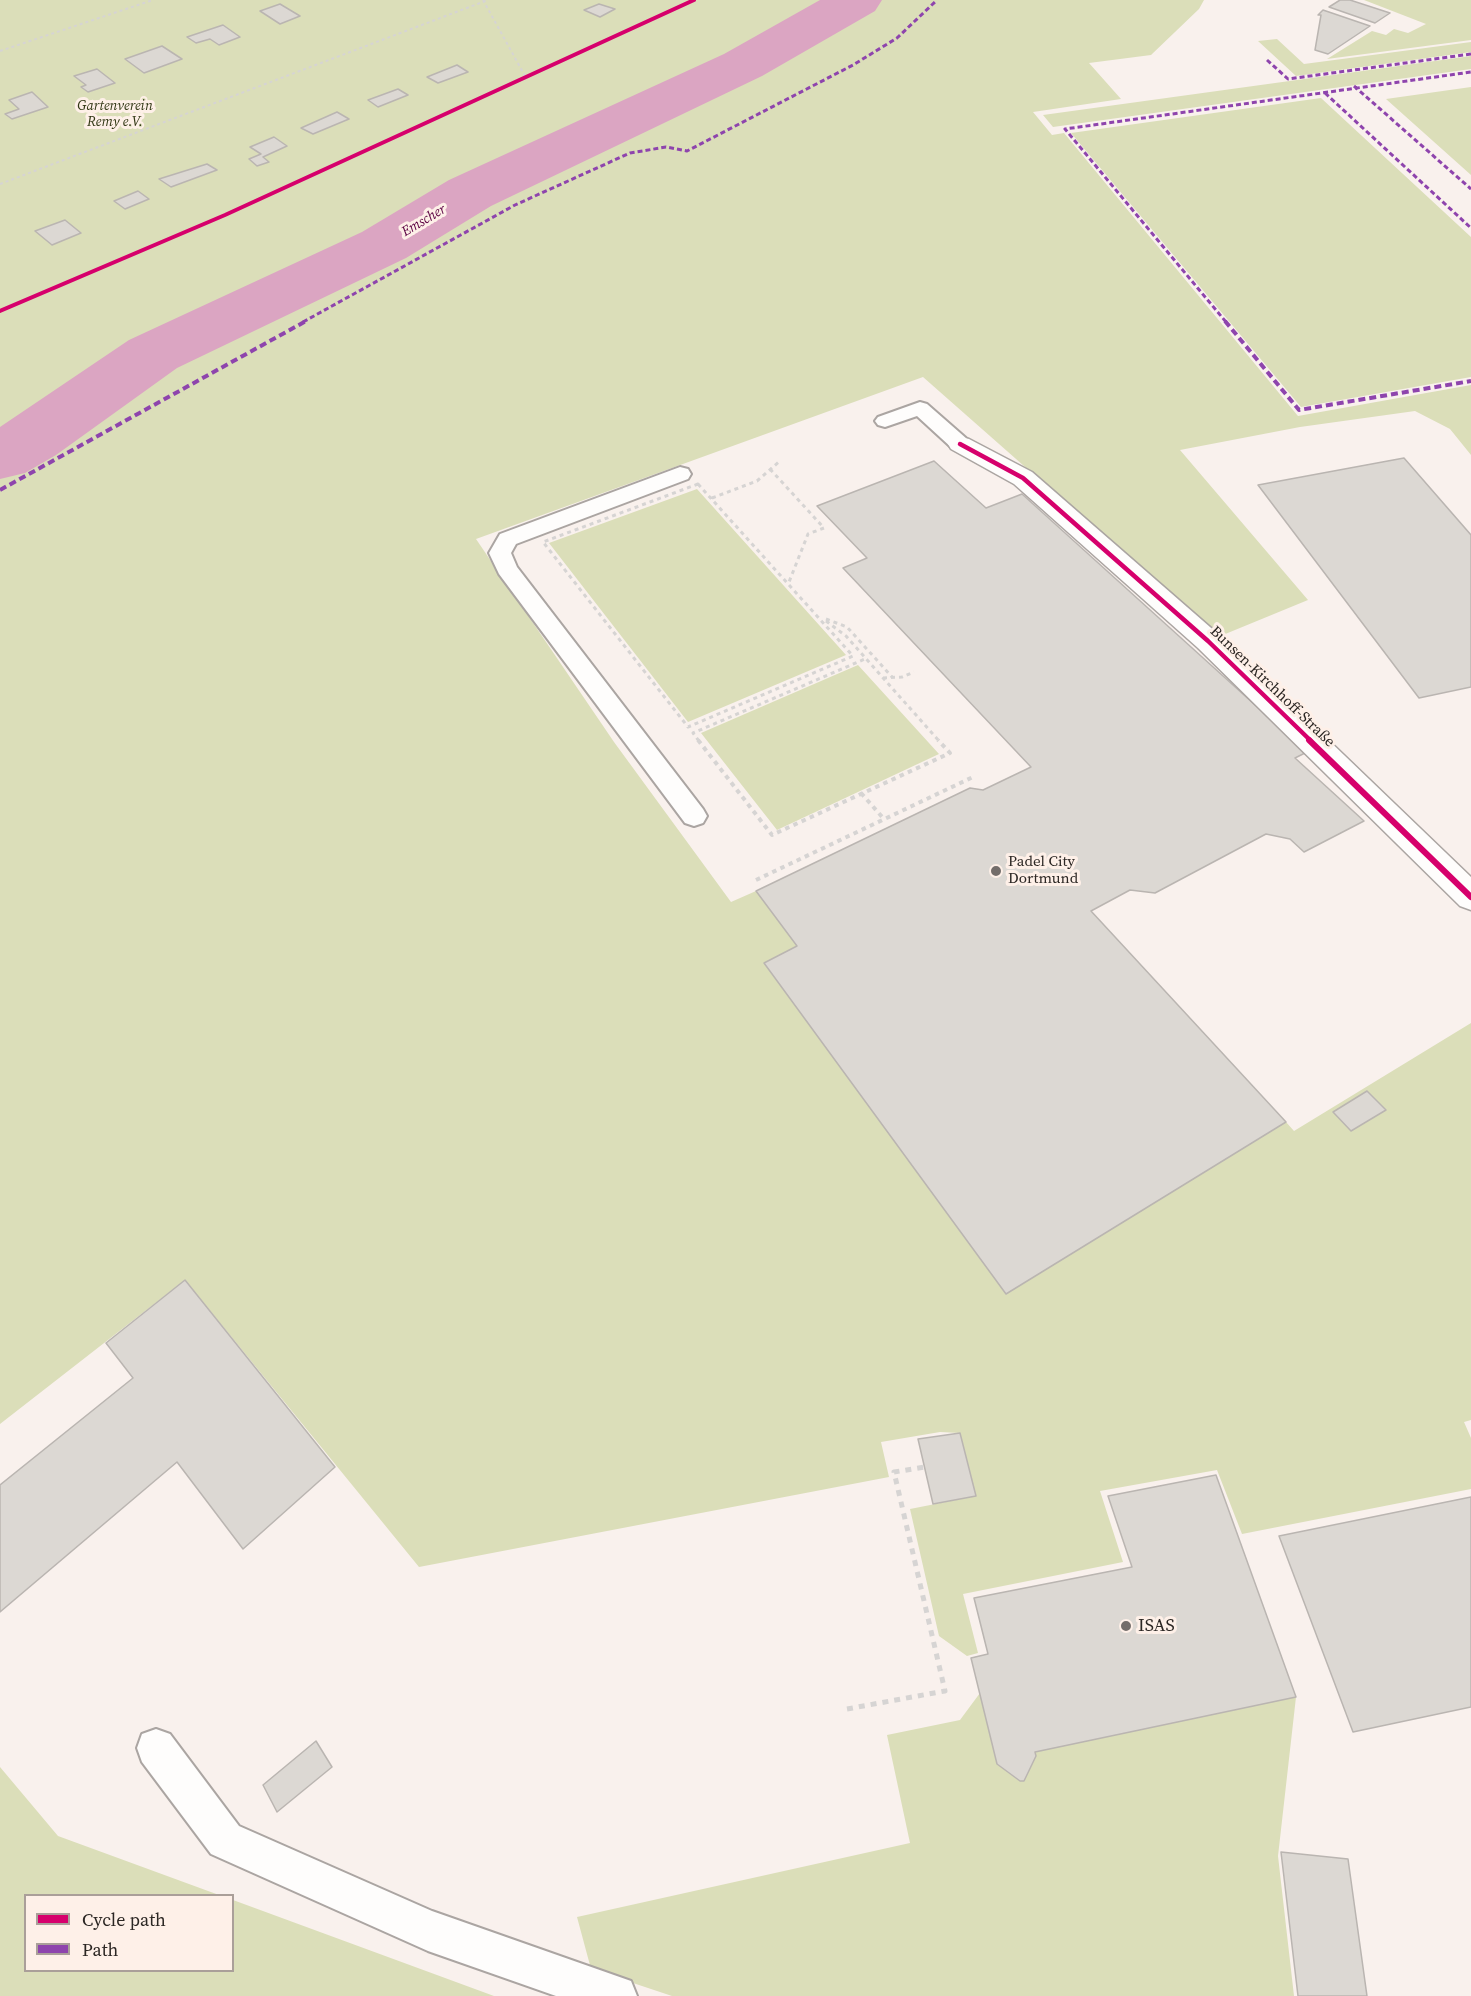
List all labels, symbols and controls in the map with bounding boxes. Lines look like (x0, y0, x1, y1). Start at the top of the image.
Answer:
park label: Gartenverein Remy e.V. (77, 98, 153, 130)
water label: Emscher (399, 201, 449, 241)
street label: Bunsen-Kirchhoff-Straße (1206, 623, 1338, 751)
place label: Padel City Dortmund (1008, 853, 1078, 888)
marker: Padel City Dortmund (989, 864, 1003, 878)
place label: ISAS (1138, 1615, 1175, 1637)
marker: ISAS (1119, 1619, 1133, 1633)
legend (24, 1894, 234, 1972)
text: Cycle path (82, 1907, 166, 1932)
text: Path (82, 1937, 118, 1962)

